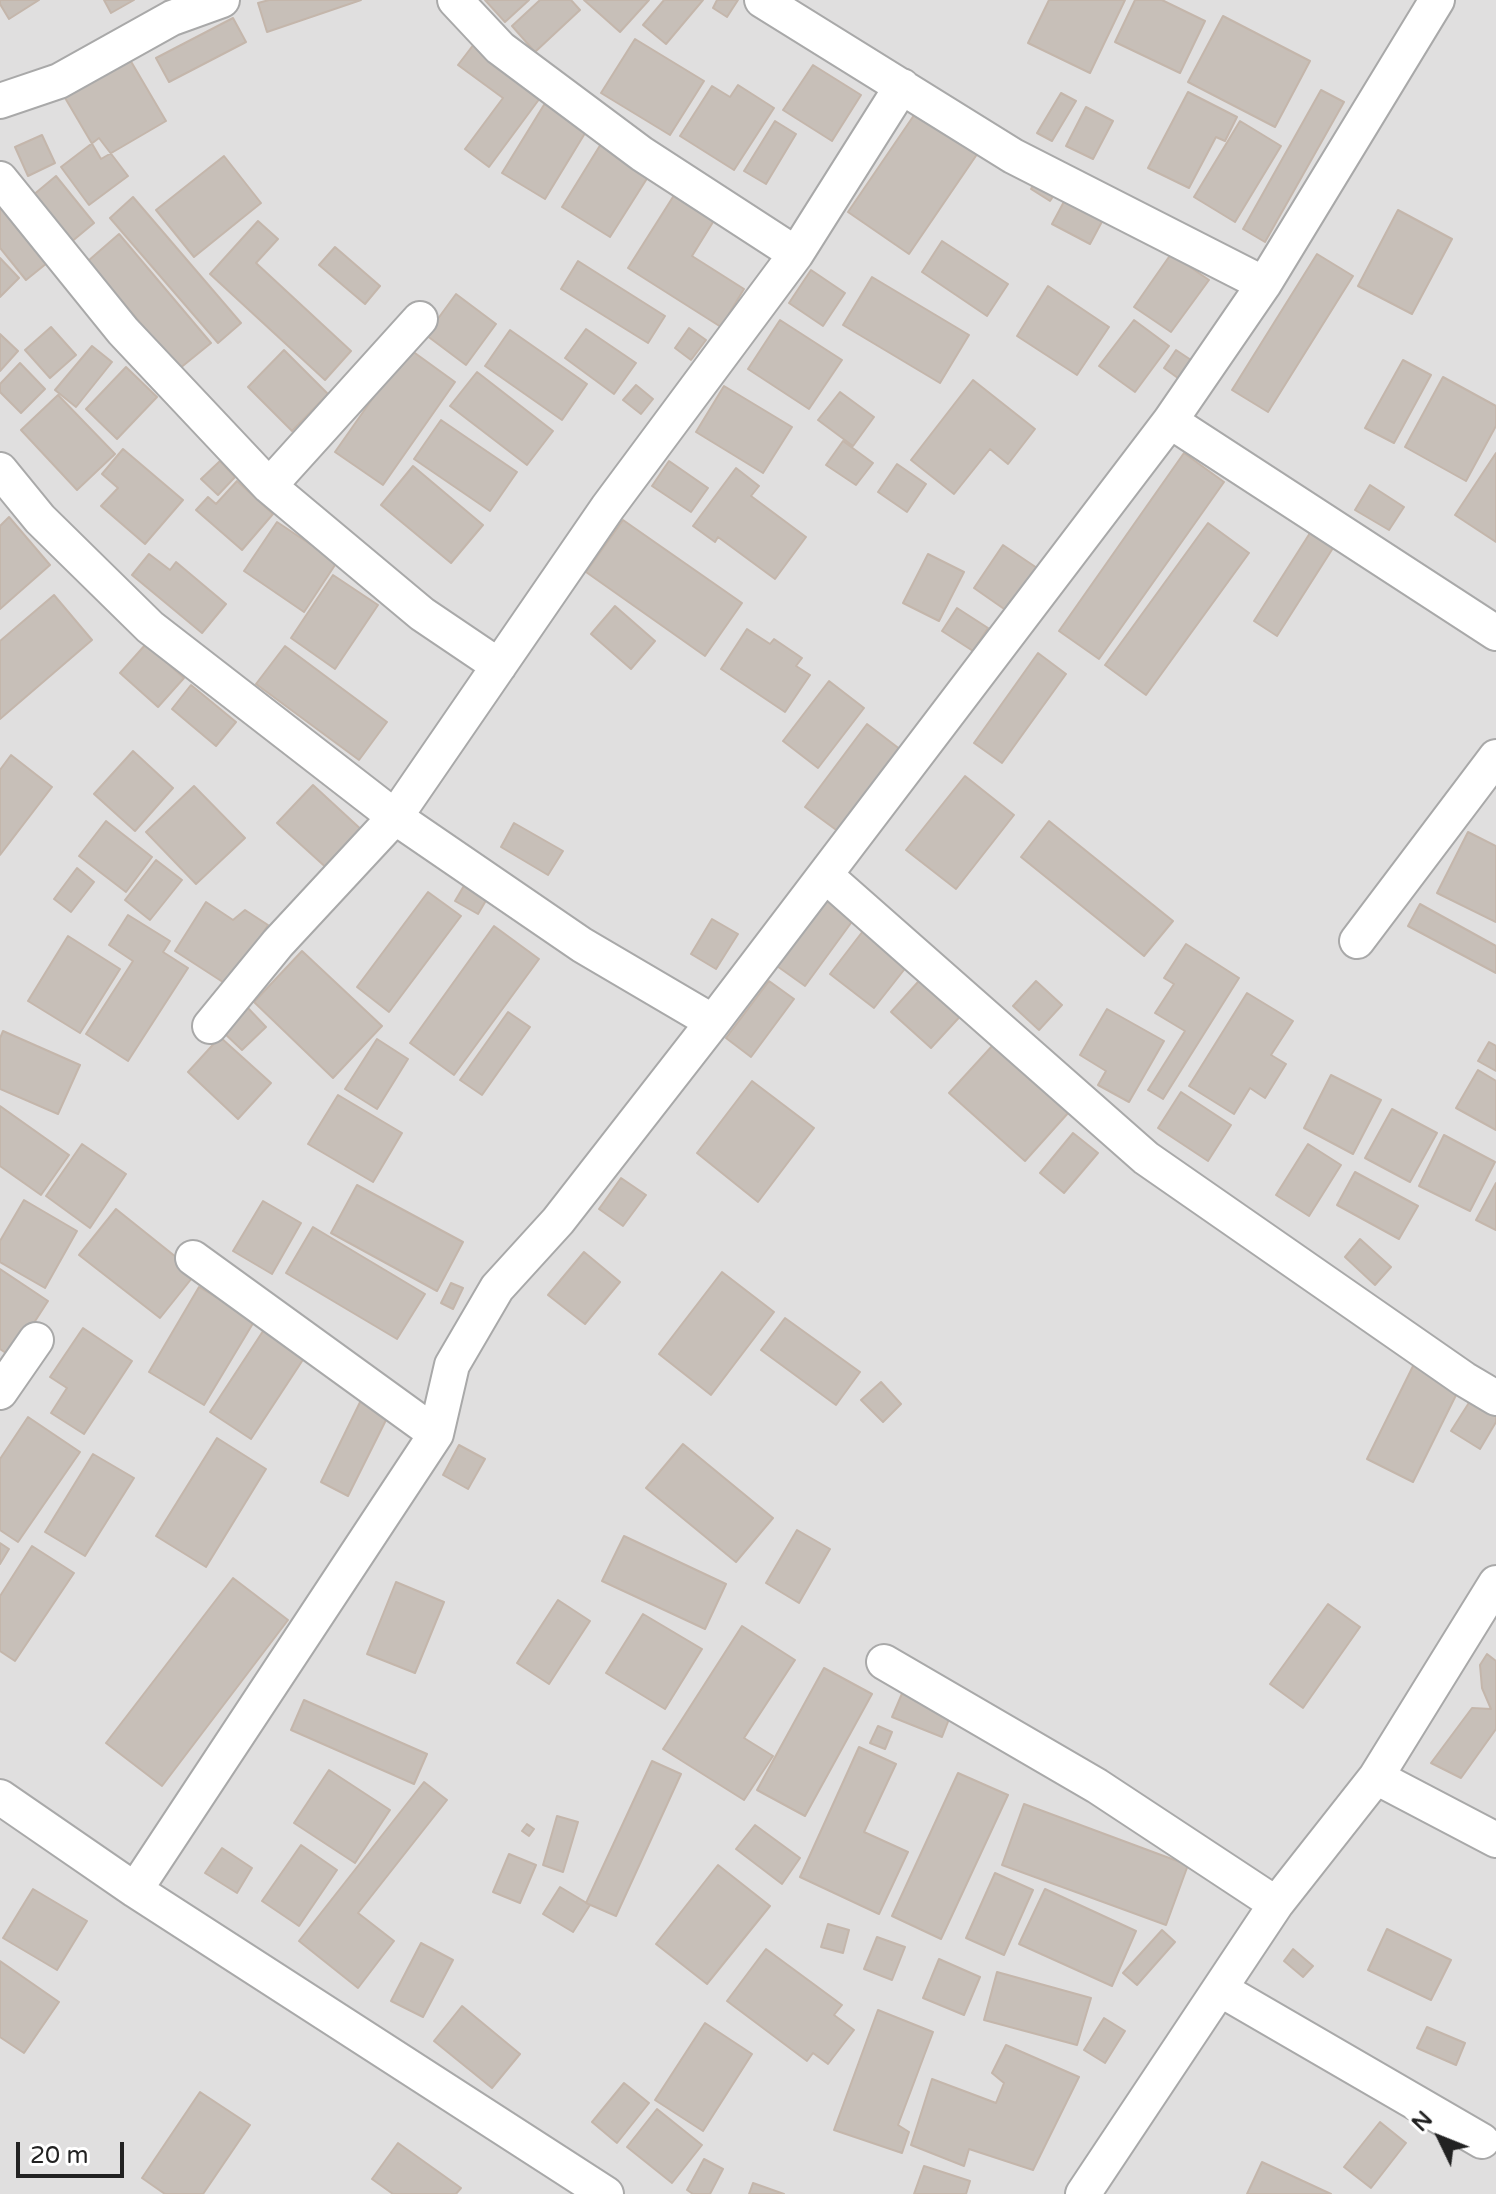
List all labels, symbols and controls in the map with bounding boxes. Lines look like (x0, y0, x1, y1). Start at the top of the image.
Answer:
north arrow (1400, 2098, 1480, 2178)
text: N (1407, 2106, 1438, 2137)
scale bar (20, 2126, 128, 2176)
text: 20 m (30, 2141, 88, 2170)

